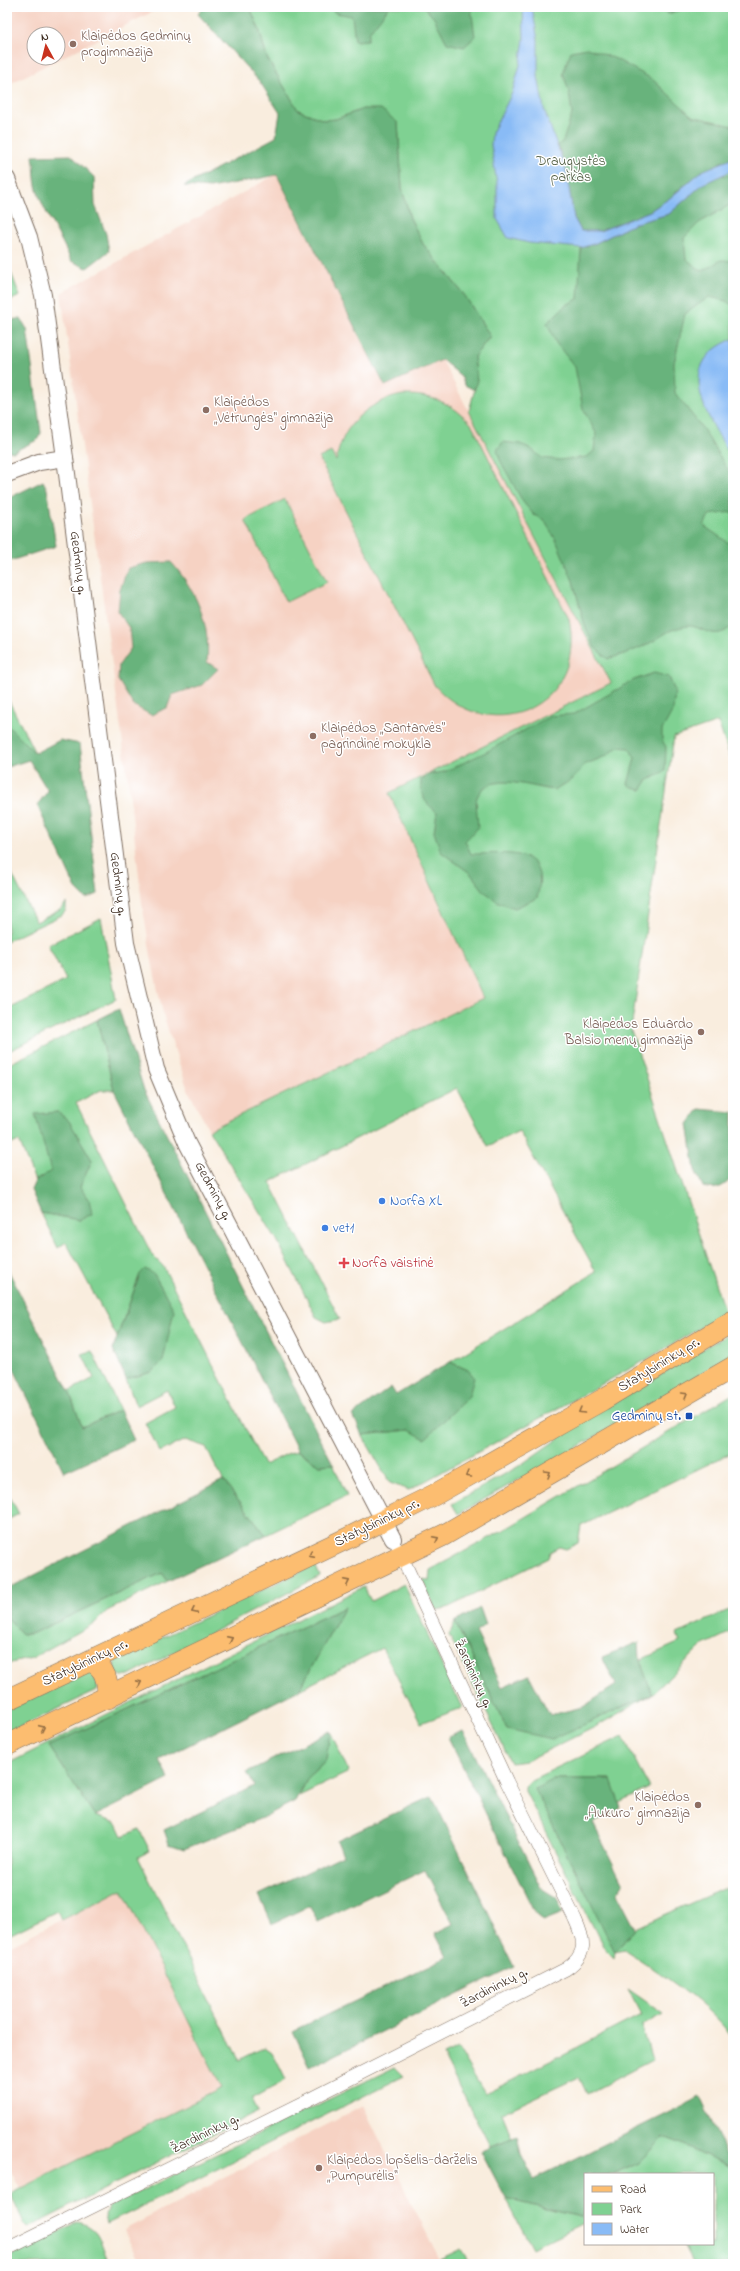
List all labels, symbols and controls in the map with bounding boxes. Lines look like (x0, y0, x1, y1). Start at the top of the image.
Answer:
north arrow (26, 26, 66, 66)
place label: Klaipėdos Gedminų progimnazija (81, 26, 191, 64)
text: N (40, 29, 50, 45)
marker: Klaipėdos Gedminų progimnazija (68, 39, 78, 49)
park label: Draugystės parkas (535, 151, 606, 188)
place label: Klaipėdos „Vėtrungės“ gimnazija (214, 392, 333, 430)
marker: Klaipėdos „Vėtrungės“ gimnazija (201, 405, 211, 415)
street label: Gedminų g. (63, 530, 92, 596)
place label: Klaipėdos „Santarvės“ pagrindinė mokykla (321, 718, 446, 756)
marker: Klaipėdos „Santarvės“ pagrindinė mokykla (308, 731, 318, 741)
street label: Gedminų g. (103, 851, 132, 917)
place label: Klaipėdos Eduardo Balsio menų gimnazija (564, 1014, 693, 1052)
marker: Klaipėdos Eduardo Balsio menų gimnazija (696, 1027, 706, 1037)
street label: Gedminų g. (188, 1158, 237, 1225)
place label: Norfa XL (390, 1191, 443, 1212)
marker: Norfa XL (377, 1196, 387, 1206)
place label: vet1 (333, 1218, 355, 1239)
marker: vet1 (320, 1223, 330, 1233)
place label: Norfa vaistinė (352, 1253, 434, 1274)
marker: Norfa vaistinė (339, 1258, 349, 1268)
street label: Statybininkų pr. (614, 1332, 705, 1399)
one-way arrow (681, 1392, 688, 1399)
place label: Gedminų st. (612, 1406, 681, 1427)
one-way arrow (578, 1407, 585, 1414)
marker: Gedminų st. (684, 1411, 694, 1421)
one-way arrow (465, 1471, 472, 1478)
one-way arrow (544, 1472, 551, 1479)
street label: Statybininkų pr. (331, 1493, 424, 1554)
one-way arrow (431, 1536, 439, 1544)
one-way arrow (308, 1550, 316, 1558)
one-way arrow (343, 1580, 350, 1587)
one-way arrow (191, 1606, 198, 1614)
street label: Statybininkų pr. (39, 1634, 132, 1693)
one-way arrow (225, 1636, 233, 1644)
street label: Žardininkų g. (447, 1636, 498, 1712)
one-way arrow (134, 1680, 142, 1688)
one-way arrow (38, 1725, 46, 1733)
place label: Klaipėdos „Aukuro“ gimnazija (585, 1787, 690, 1825)
marker: Klaipėdos „Aukuro“ gimnazija (693, 1800, 703, 1810)
street label: Žardininkų g. (457, 1962, 532, 2015)
street label: Žardininkų g. (167, 2108, 243, 2160)
place label: Klaipėdos lopšelis-darželis „Pumpurėlis“ (327, 2150, 478, 2187)
marker: Klaipėdos lopšelis-darželis „Pumpurėlis“ (314, 2163, 324, 2173)
legend (584, 2173, 714, 2245)
text: Road (620, 2181, 646, 2199)
text: Park (620, 2201, 642, 2219)
text: Water (620, 2221, 649, 2239)

